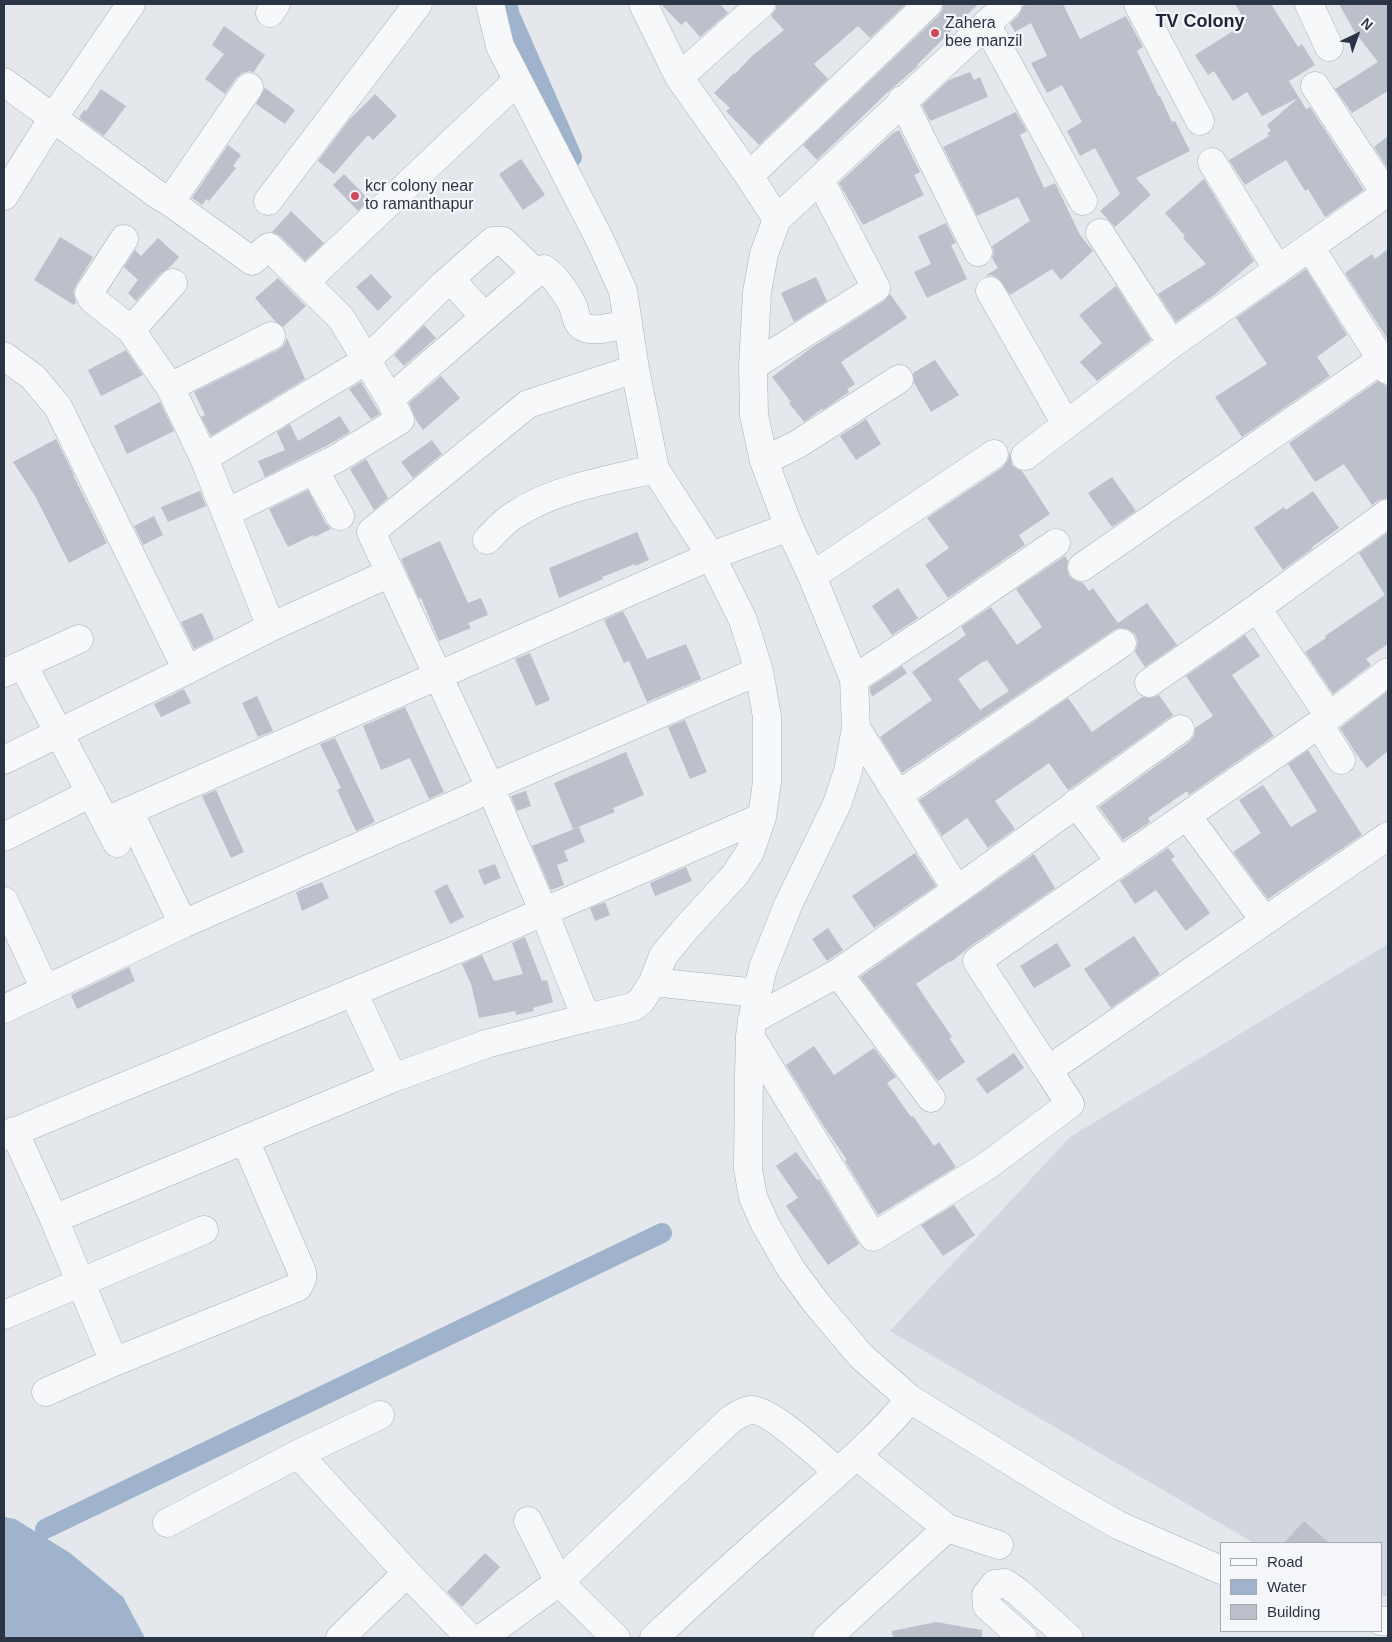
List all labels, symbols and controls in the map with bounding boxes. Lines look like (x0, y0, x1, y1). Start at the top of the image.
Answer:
north arrow (1332, 10, 1382, 60)
district label: TV Colony (1156, 11, 1244, 33)
place label: Zahera bee manzil (945, 14, 1022, 52)
text: N (1358, 15, 1376, 33)
marker: Zahera bee manzil (929, 27, 941, 39)
place label: kcr colony near to ramanthapur (365, 177, 474, 215)
marker: kcr colony near to ramanthapur (349, 190, 361, 202)
legend (1220, 1542, 1382, 1632)
text: Road (1267, 1553, 1303, 1570)
text: Water (1267, 1578, 1306, 1595)
text: Building (1267, 1603, 1320, 1620)

